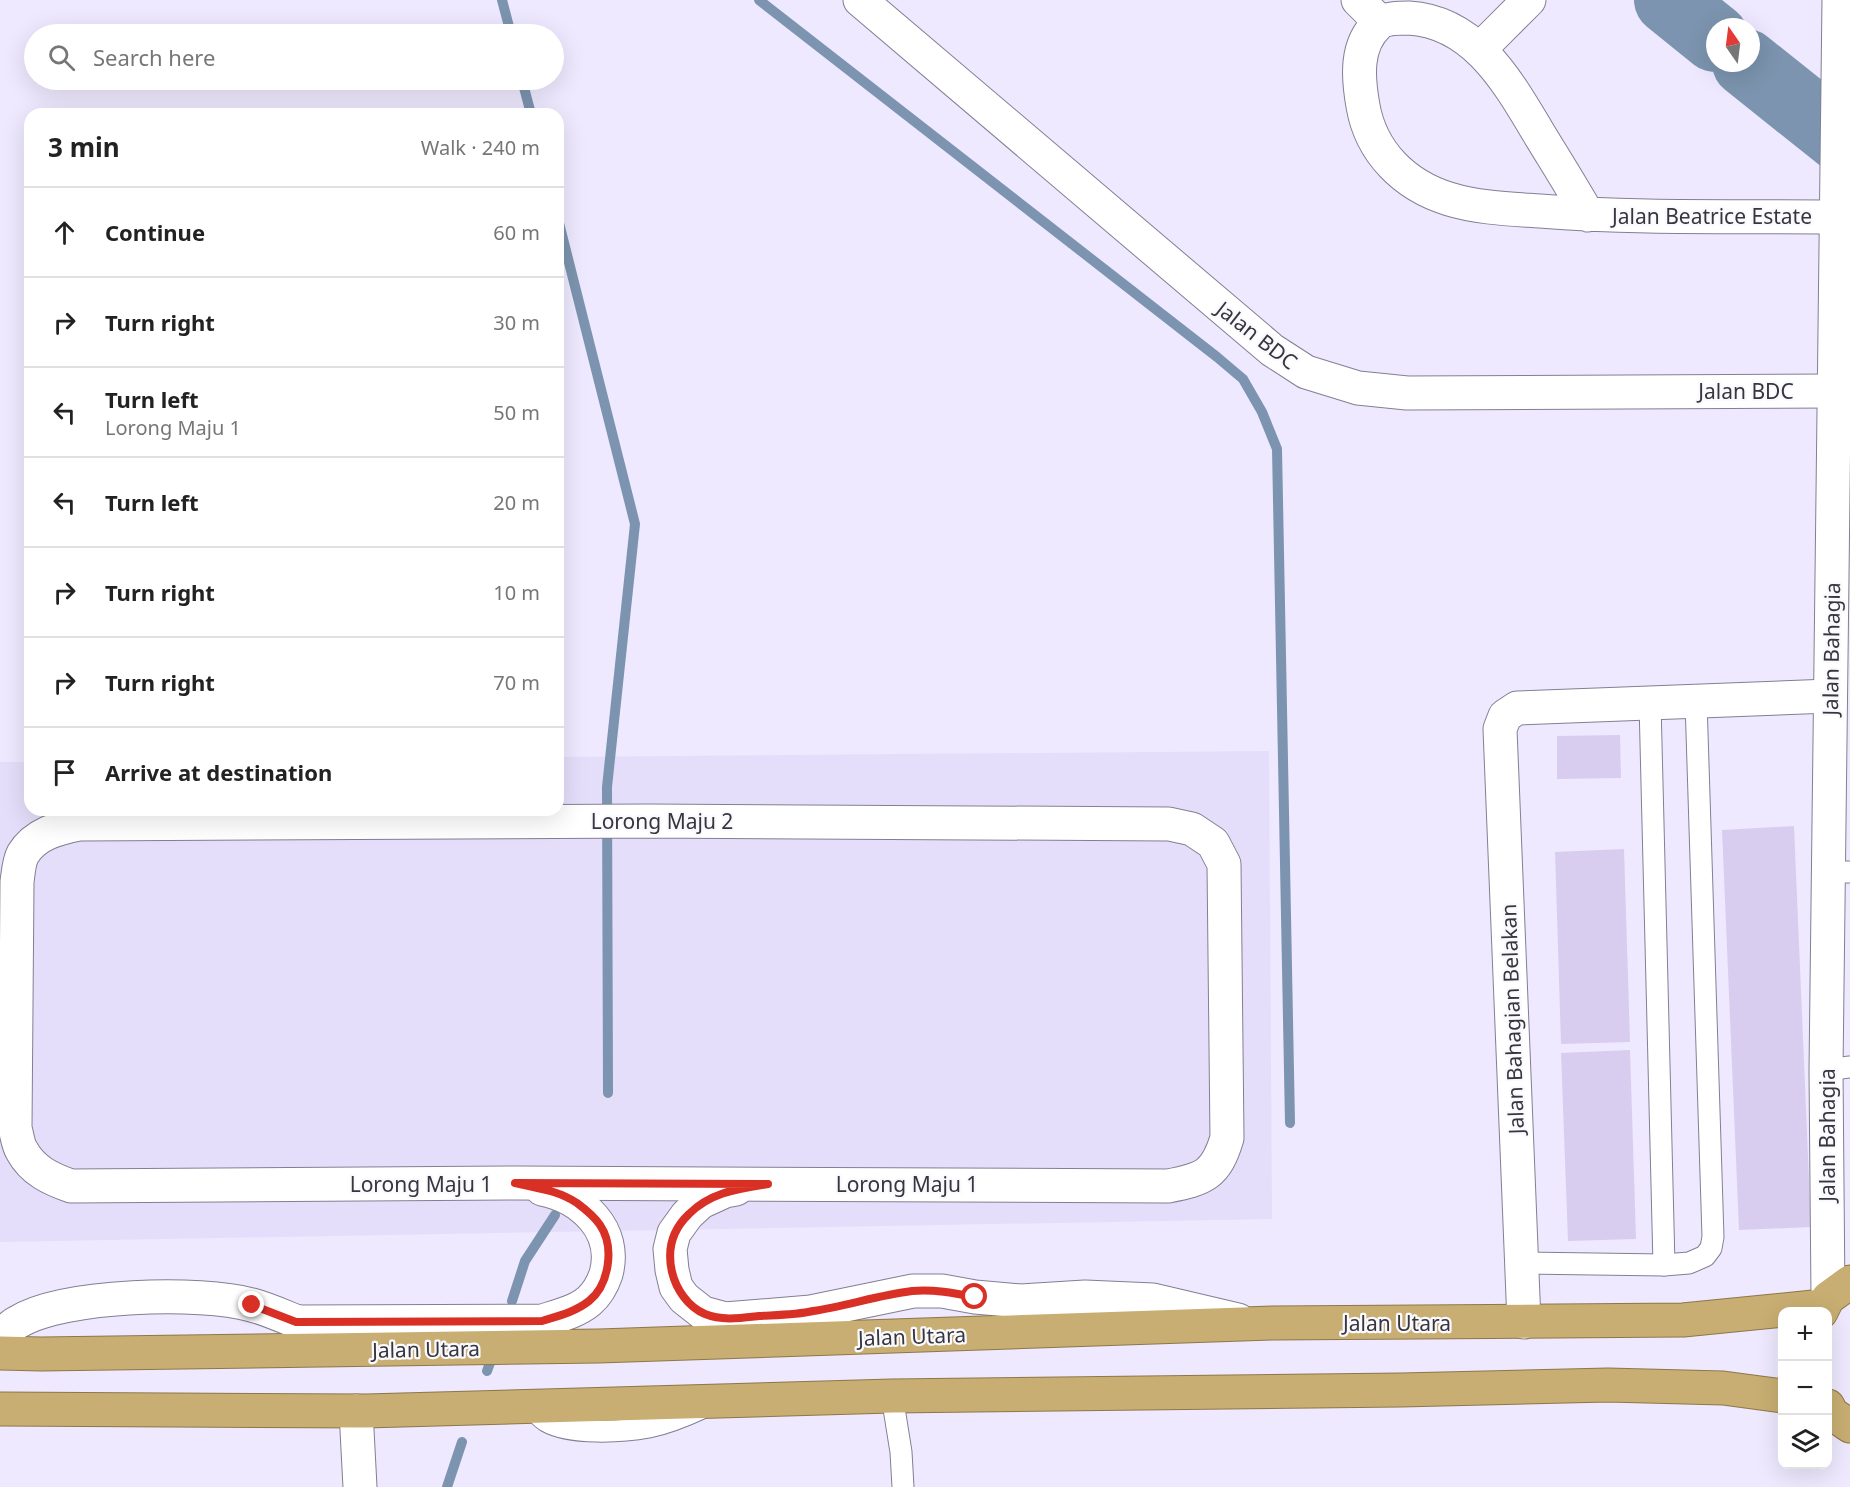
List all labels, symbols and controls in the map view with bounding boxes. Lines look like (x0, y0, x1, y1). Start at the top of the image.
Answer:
north arrow (1706, 18, 1760, 72)
search box (24, 24, 564, 90)
icon: search (45, 41, 78, 74)
text: Search here (93, 42, 215, 72)
text: 3 min (48, 129, 120, 165)
text: Walk · 240 m (421, 134, 540, 161)
street label: Jalan Beatrice Estate (1610, 202, 1812, 230)
icon: ahead (48, 216, 81, 249)
text: Continue (105, 217, 205, 247)
text: 60 m (493, 219, 540, 246)
street label: Jalan BDC (1209, 293, 1303, 375)
icon: right (48, 306, 81, 339)
text: Turn right (105, 307, 215, 337)
text: 30 m (493, 309, 540, 336)
street label: Jalan BDC (1696, 377, 1794, 405)
text: Turn left (105, 384, 199, 414)
icon: left (48, 396, 81, 429)
text: 50 m (493, 399, 540, 426)
text: Lorong Maju 1 (105, 414, 241, 441)
icon: left (48, 486, 81, 519)
text: Turn left (105, 487, 199, 517)
text: 20 m (493, 489, 540, 516)
icon: right (48, 576, 81, 609)
text: Turn right (105, 577, 215, 607)
text: 10 m (493, 579, 540, 606)
street label: Jalan Bahagia (1816, 582, 1846, 718)
icon: right (48, 666, 81, 699)
text: Turn right (105, 667, 215, 697)
text: 70 m (493, 669, 540, 696)
icon: arrive (48, 756, 81, 789)
text: Arrive at destination (105, 757, 332, 787)
street label: Lorong Maju 2 (591, 807, 733, 835)
street label: Jalan Bahagian Belakan (1494, 903, 1530, 1137)
street label: Jalan Bahagia (1813, 1068, 1841, 1204)
street label: Lorong Maju 1 (350, 1170, 492, 1198)
street label: Lorong Maju 1 (836, 1170, 978, 1198)
route start (961, 1283, 987, 1309)
route end (238, 1291, 264, 1317)
map controls (1778, 1307, 1832, 1469)
button: + (1778, 1307, 1832, 1361)
street label: Jalan Utara (1341, 1309, 1451, 1337)
street label: Jalan Utara (856, 1320, 966, 1352)
street label: Jalan Utara (370, 1334, 480, 1364)
button: − (1778, 1361, 1832, 1415)
button: layers (1778, 1415, 1832, 1469)

